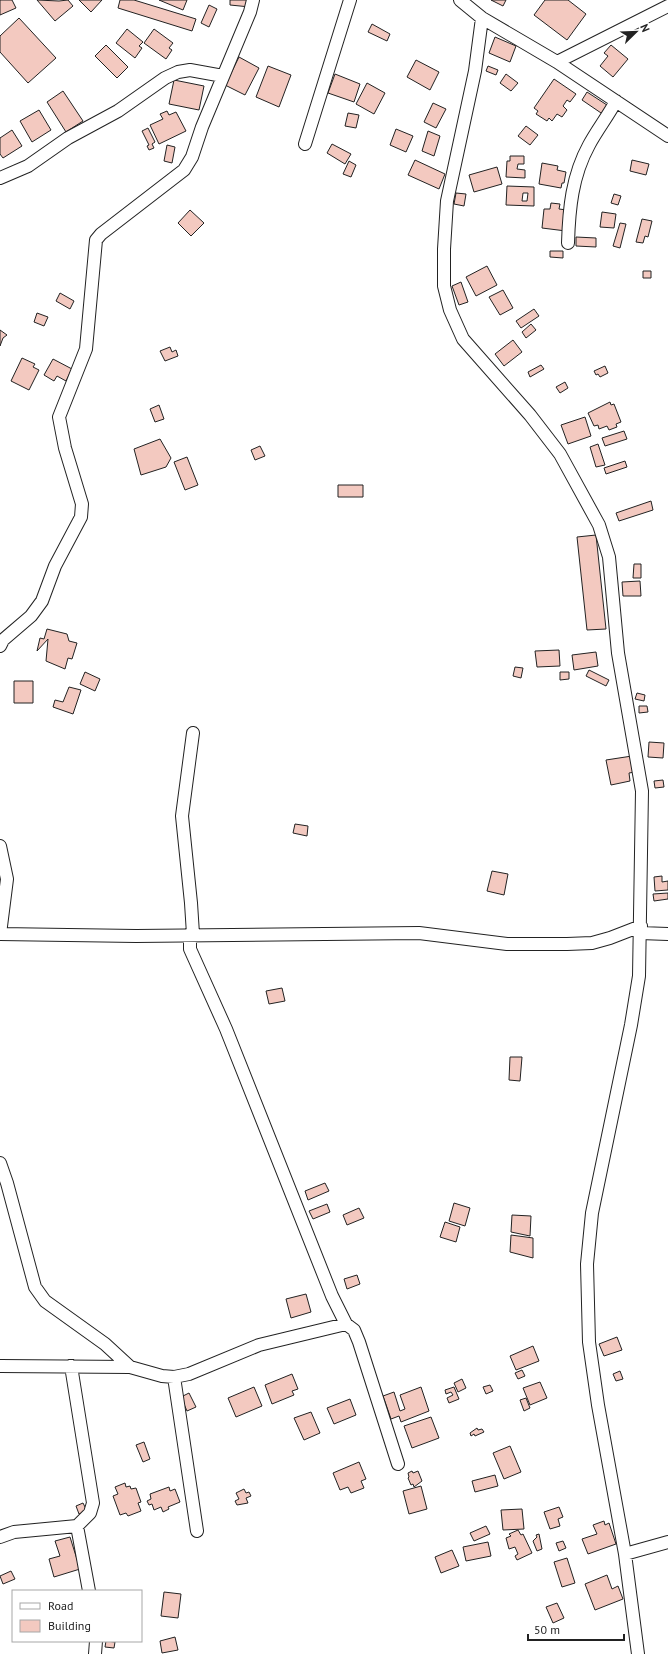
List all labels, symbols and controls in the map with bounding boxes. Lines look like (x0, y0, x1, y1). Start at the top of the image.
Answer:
north arrow (616, 12, 656, 52)
text: N (637, 22, 653, 34)
legend (12, 1590, 142, 1642)
text: Road (48, 1598, 73, 1613)
scale bar (528, 1616, 624, 1642)
text: Building (48, 1618, 91, 1633)
text: 50 m (534, 1622, 560, 1637)

